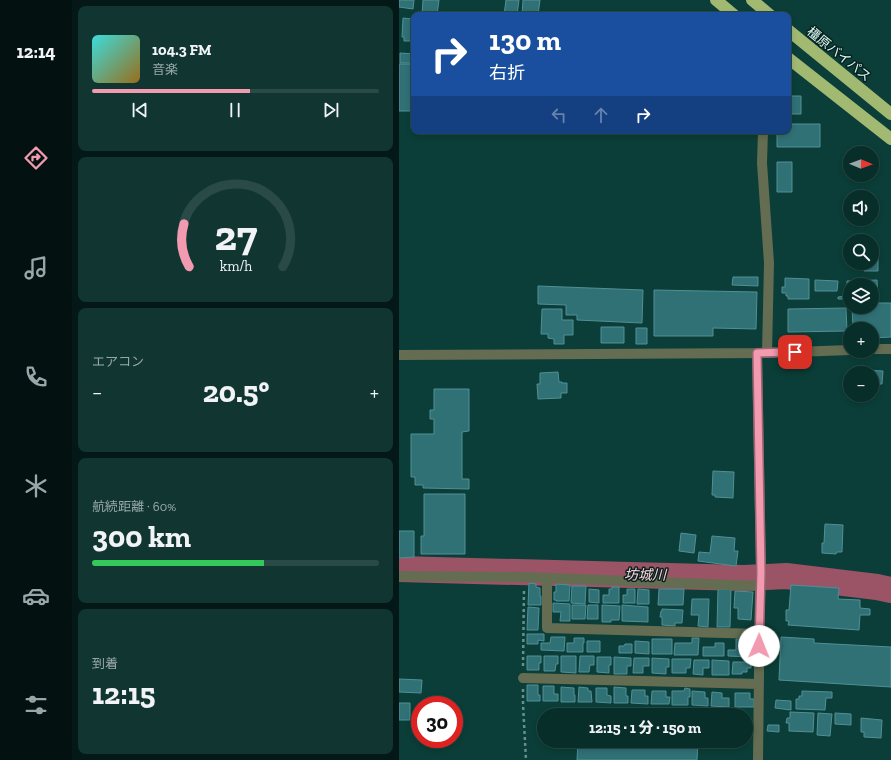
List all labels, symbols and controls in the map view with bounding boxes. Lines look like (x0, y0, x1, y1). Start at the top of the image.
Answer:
text: 130 m (489, 24, 561, 57)
street label: 橿原バイパス (804, 24, 874, 84)
icon: right (423, 28, 475, 80)
text: 12:14 (17, 41, 55, 63)
text: 104.3 FM (152, 41, 211, 59)
text: 音楽 (152, 62, 178, 77)
text: 右折 (489, 62, 525, 84)
icon: previous (129, 99, 151, 121)
icon: pause (224, 99, 246, 121)
icon: next (320, 99, 342, 121)
icon: left (548, 104, 570, 126)
icon: ahead (590, 104, 612, 126)
icon: right (632, 104, 654, 126)
icon: directions (22, 144, 50, 172)
north arrow (843, 146, 879, 182)
map controls (843, 146, 879, 402)
button: sound (843, 190, 879, 226)
text: 27 (214, 211, 257, 261)
button: search (843, 234, 879, 270)
icon: music (22, 254, 50, 282)
text: km/h (219, 258, 252, 275)
button: layers (843, 278, 879, 314)
button: + (843, 322, 879, 358)
pin (778, 335, 812, 369)
icon: arrive (784, 341, 806, 363)
text: エアコン (92, 354, 144, 369)
icon: phone (22, 363, 50, 391)
button: − (843, 366, 879, 402)
text: 20.5° (203, 374, 269, 410)
text: − (92, 379, 102, 406)
text: + (370, 379, 379, 406)
icon: climate (22, 472, 50, 500)
text: 航続距離 · 60% (92, 499, 176, 514)
text: 300 km (92, 519, 191, 555)
water label: 坊城川 (624, 566, 668, 584)
icon: car (22, 582, 50, 610)
position arrow (738, 625, 780, 667)
text: 到着 (92, 656, 118, 671)
text: 12:15 (92, 676, 155, 712)
icon: filters (22, 691, 50, 719)
speed limit sign: 30 (411, 696, 463, 748)
text: 12:15 · 1 分 · 150 m (589, 719, 701, 737)

